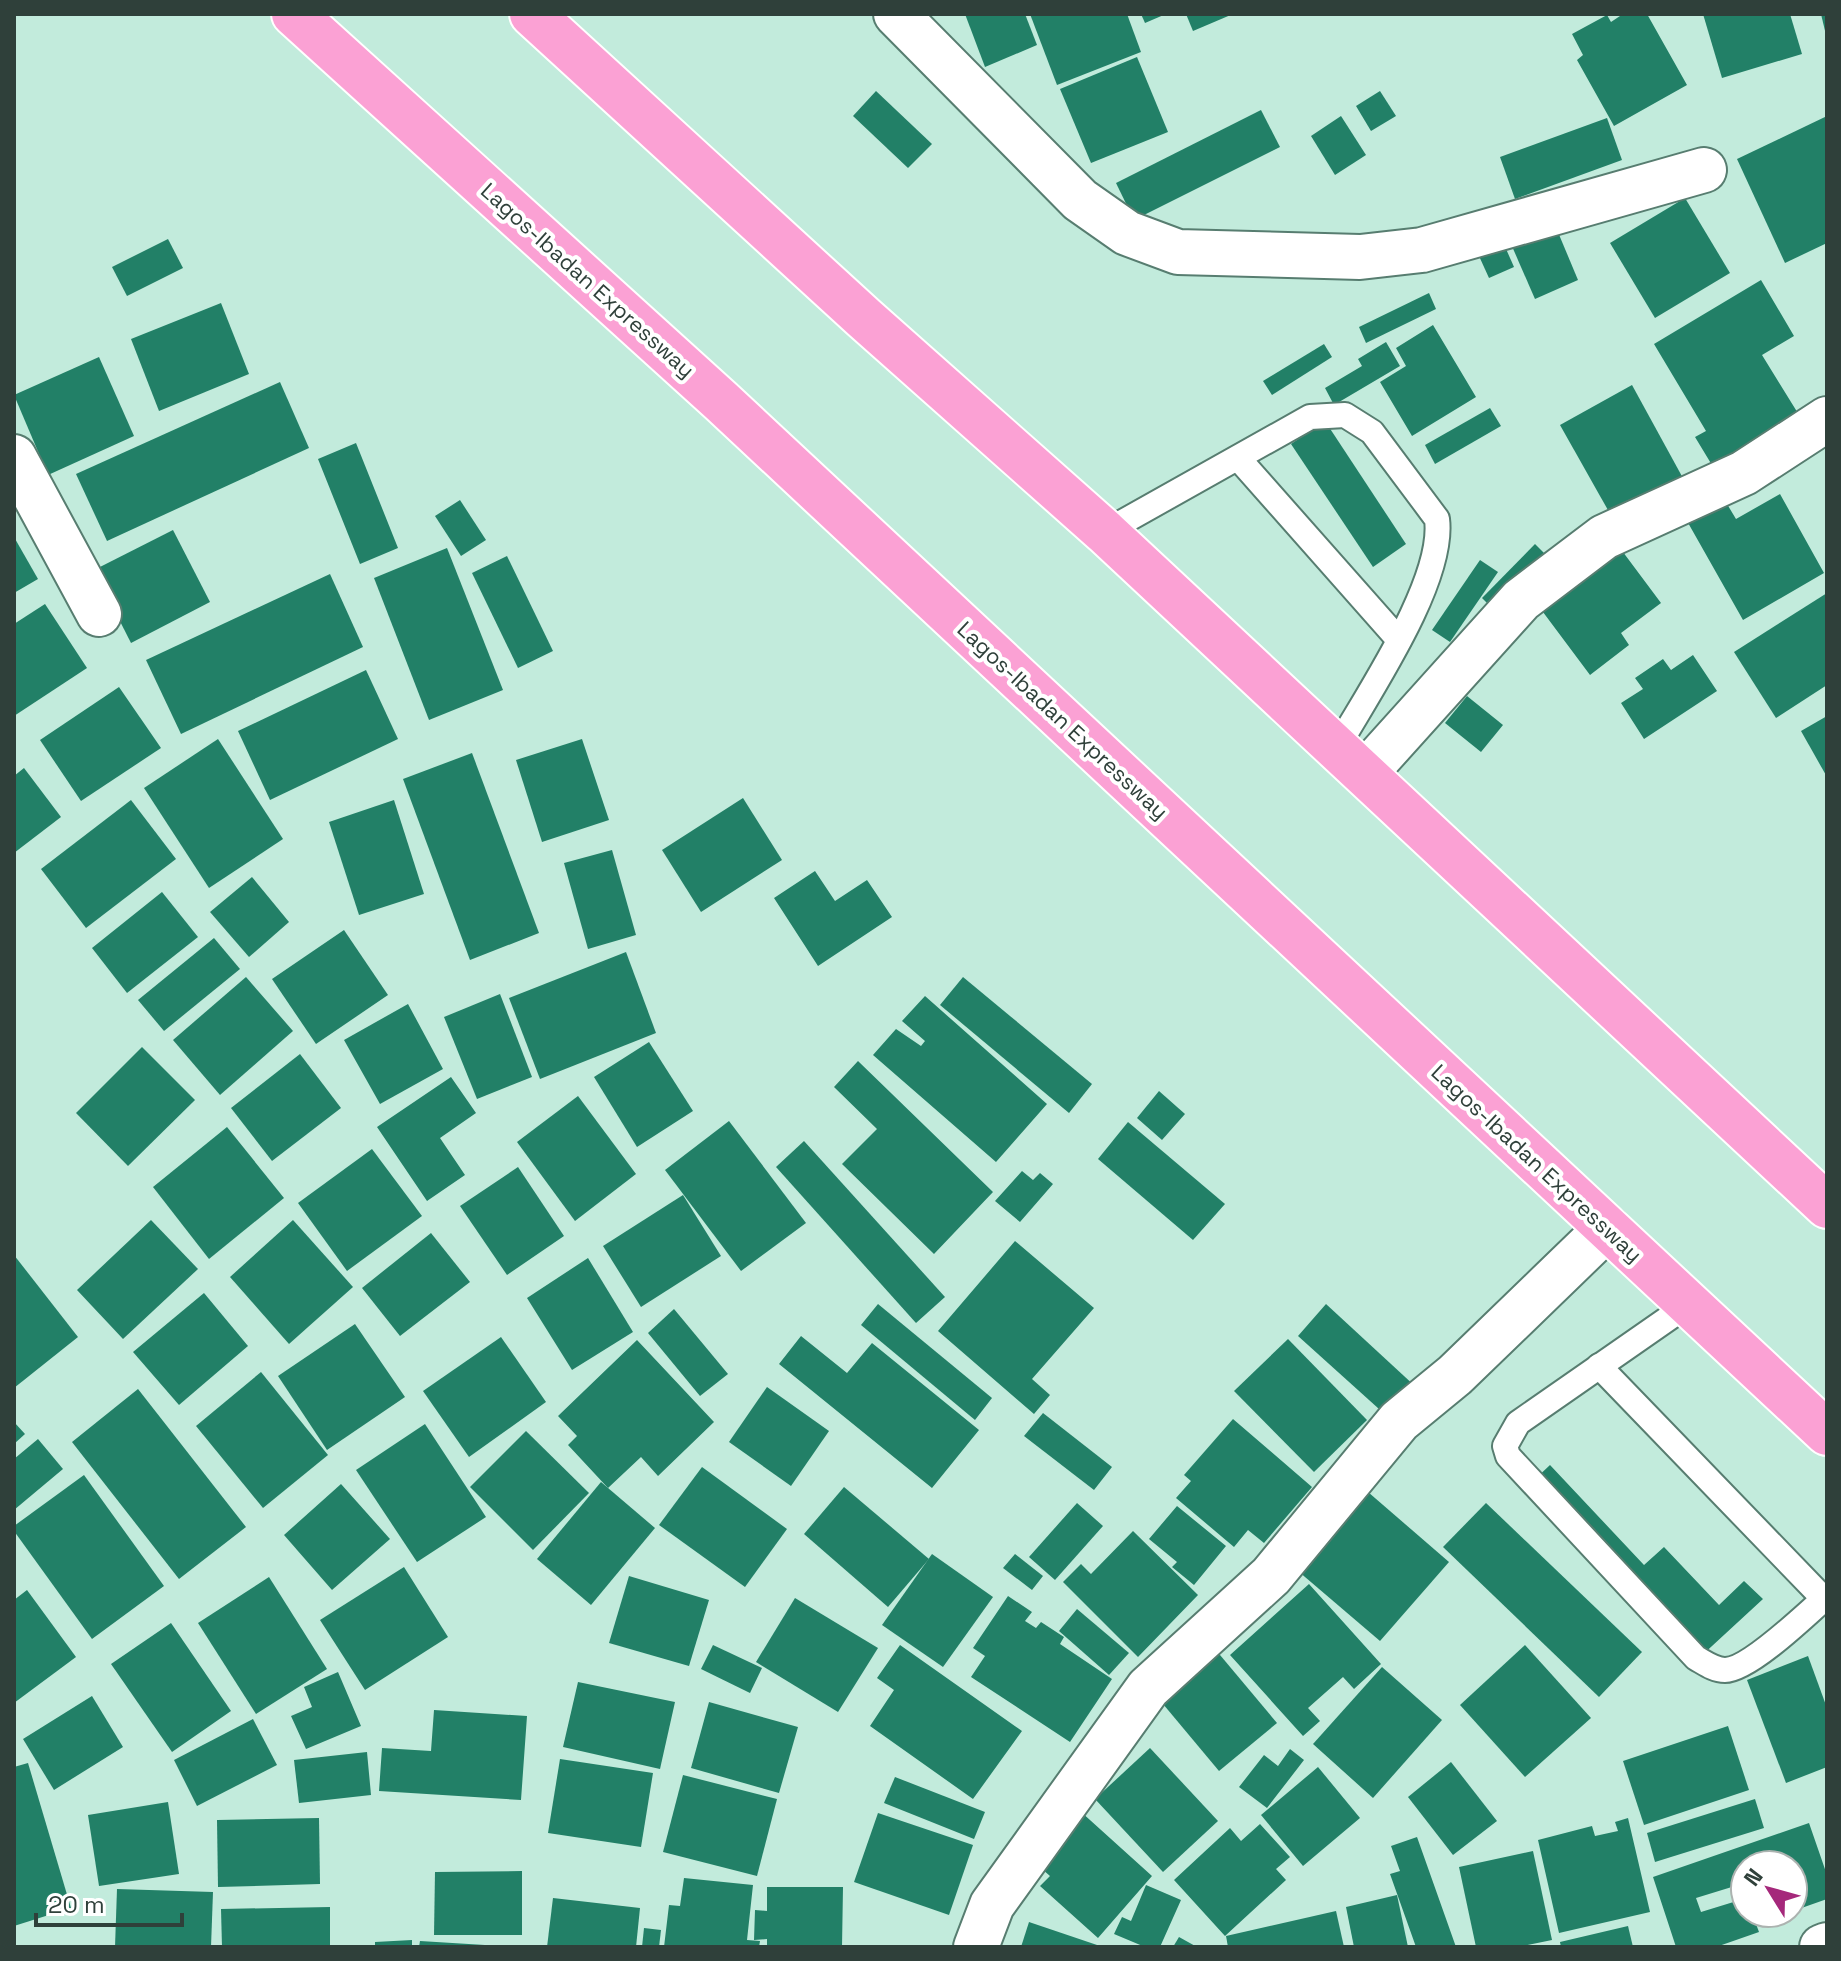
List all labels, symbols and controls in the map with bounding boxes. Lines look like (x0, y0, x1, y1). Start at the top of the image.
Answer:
street label: Lagos-Ibadan Expressway (475, 176, 701, 384)
street label: Lagos-Ibadan Expressway (952, 615, 1174, 825)
street label: Lagos-Ibadan Expressway (1426, 1058, 1648, 1268)
north arrow (1729, 1849, 1809, 1929)
text: N (1737, 1863, 1769, 1891)
scale bar (36, 1877, 182, 1927)
text: 20 m (48, 1889, 105, 1920)

